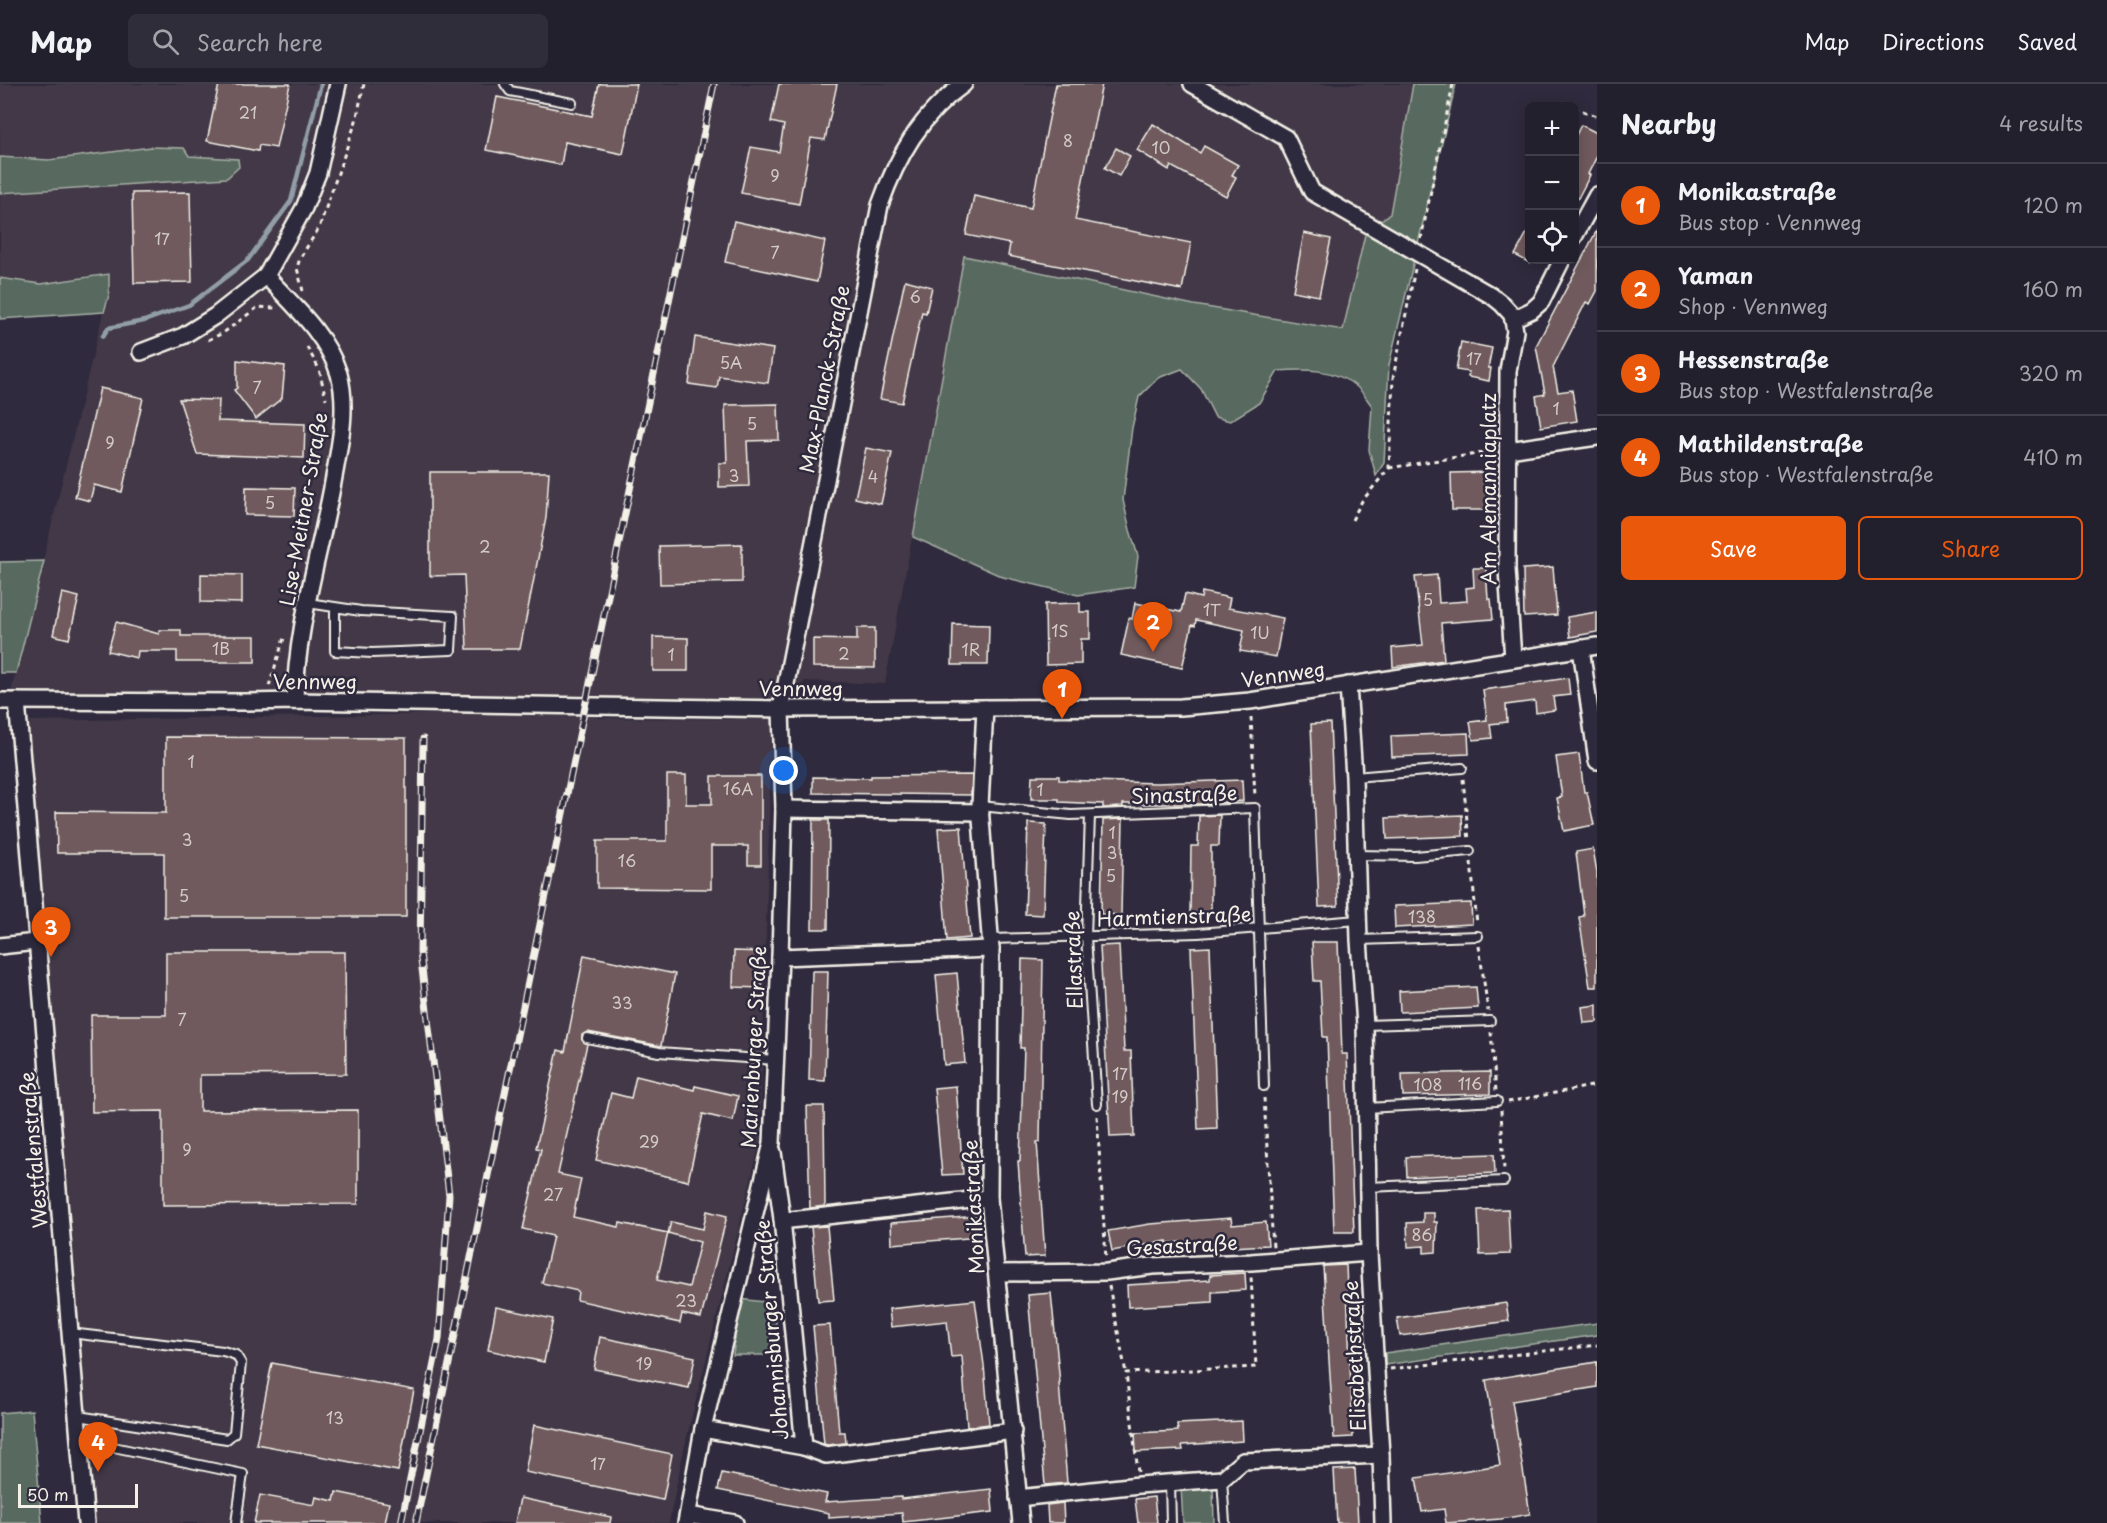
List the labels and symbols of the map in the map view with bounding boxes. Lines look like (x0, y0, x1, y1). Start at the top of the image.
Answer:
house number: 21 (239, 100, 257, 124)
house number: 8 (1063, 128, 1073, 152)
house number: 10 (1152, 135, 1170, 159)
house number: 9 (770, 163, 780, 187)
house number: 17 (154, 226, 170, 250)
house number: 7 (770, 240, 780, 264)
street label: Max-Planck-Straße (791, 283, 857, 475)
house number: 6 (909, 284, 921, 308)
house number: 17 (1466, 346, 1482, 370)
house number: 5A (720, 350, 742, 374)
house number: 7 (252, 375, 262, 399)
street label: Am Alemanniaplatz (1473, 393, 1503, 585)
house number: 1 (1552, 396, 1560, 420)
street label: Lise-Meitner-Straße (271, 410, 335, 608)
house number: 5 (747, 411, 757, 435)
house number: 9 (105, 430, 115, 454)
house number: 3 (729, 463, 739, 487)
house number: 4 (868, 464, 878, 488)
house number: 5 (265, 490, 275, 514)
house number: 2 (479, 534, 491, 558)
house number: 5 (1423, 587, 1433, 611)
house number: 1T (1203, 597, 1221, 621)
pin: 2 (1134, 602, 1172, 652)
house number: 1S (1051, 618, 1069, 642)
house number: 1U (1250, 620, 1270, 644)
house number: 1B (212, 636, 230, 660)
house number: 1R (962, 637, 980, 661)
house number: 2 (838, 641, 850, 665)
house number: 1 (667, 642, 675, 666)
street label: Vennweg (1239, 653, 1327, 695)
street label: Vennweg (273, 666, 357, 696)
pin: 1 (1042, 670, 1082, 719)
street label: Vennweg (759, 673, 843, 703)
house number: 1 (187, 749, 195, 773)
your location (769, 756, 798, 785)
house number: 16A (723, 776, 753, 800)
house number: 1 (1036, 777, 1044, 801)
street label: Sinastraße (1130, 777, 1238, 811)
house number: 1 (1108, 820, 1116, 844)
house number: 3 (182, 827, 192, 851)
house number: 3 (1107, 840, 1117, 864)
house number: 16 (618, 848, 636, 872)
house number: 5 (1106, 863, 1116, 887)
house number: 5 (179, 883, 189, 907)
street label: Harmtienstraße (1096, 898, 1252, 934)
house number: 138 (1408, 904, 1436, 928)
pin: 3 (32, 908, 70, 957)
street label: Ellastraße (1056, 910, 1090, 1010)
street label: Marienburger Straße (733, 945, 773, 1149)
house number: 33 (611, 990, 633, 1014)
house number: 7 (177, 1007, 187, 1031)
house number: 17 (1112, 1061, 1128, 1085)
street label: Westfalenstraße (11, 1071, 55, 1229)
house number: 116 (1458, 1071, 1482, 1095)
house number: 108 (1414, 1072, 1442, 1096)
house number: 19 (1112, 1084, 1128, 1108)
house number: 29 (639, 1129, 659, 1153)
house number: 9 (182, 1137, 192, 1161)
street label: Monikastraße (954, 1139, 992, 1275)
house number: 27 (543, 1182, 563, 1206)
street label: Johannisburger Straße (746, 1219, 796, 1441)
house number: 86 (1412, 1222, 1432, 1246)
street label: Gesastraße (1125, 1227, 1239, 1263)
street label: Elisabethstraße (1335, 1280, 1373, 1432)
house number: 23 (675, 1288, 697, 1312)
house number: 19 (636, 1351, 652, 1375)
house number: 13 (326, 1405, 344, 1429)
pin: 4 (78, 1422, 118, 1472)
house number: 17 (590, 1451, 606, 1475)
scale bar (18, 1481, 138, 1508)

